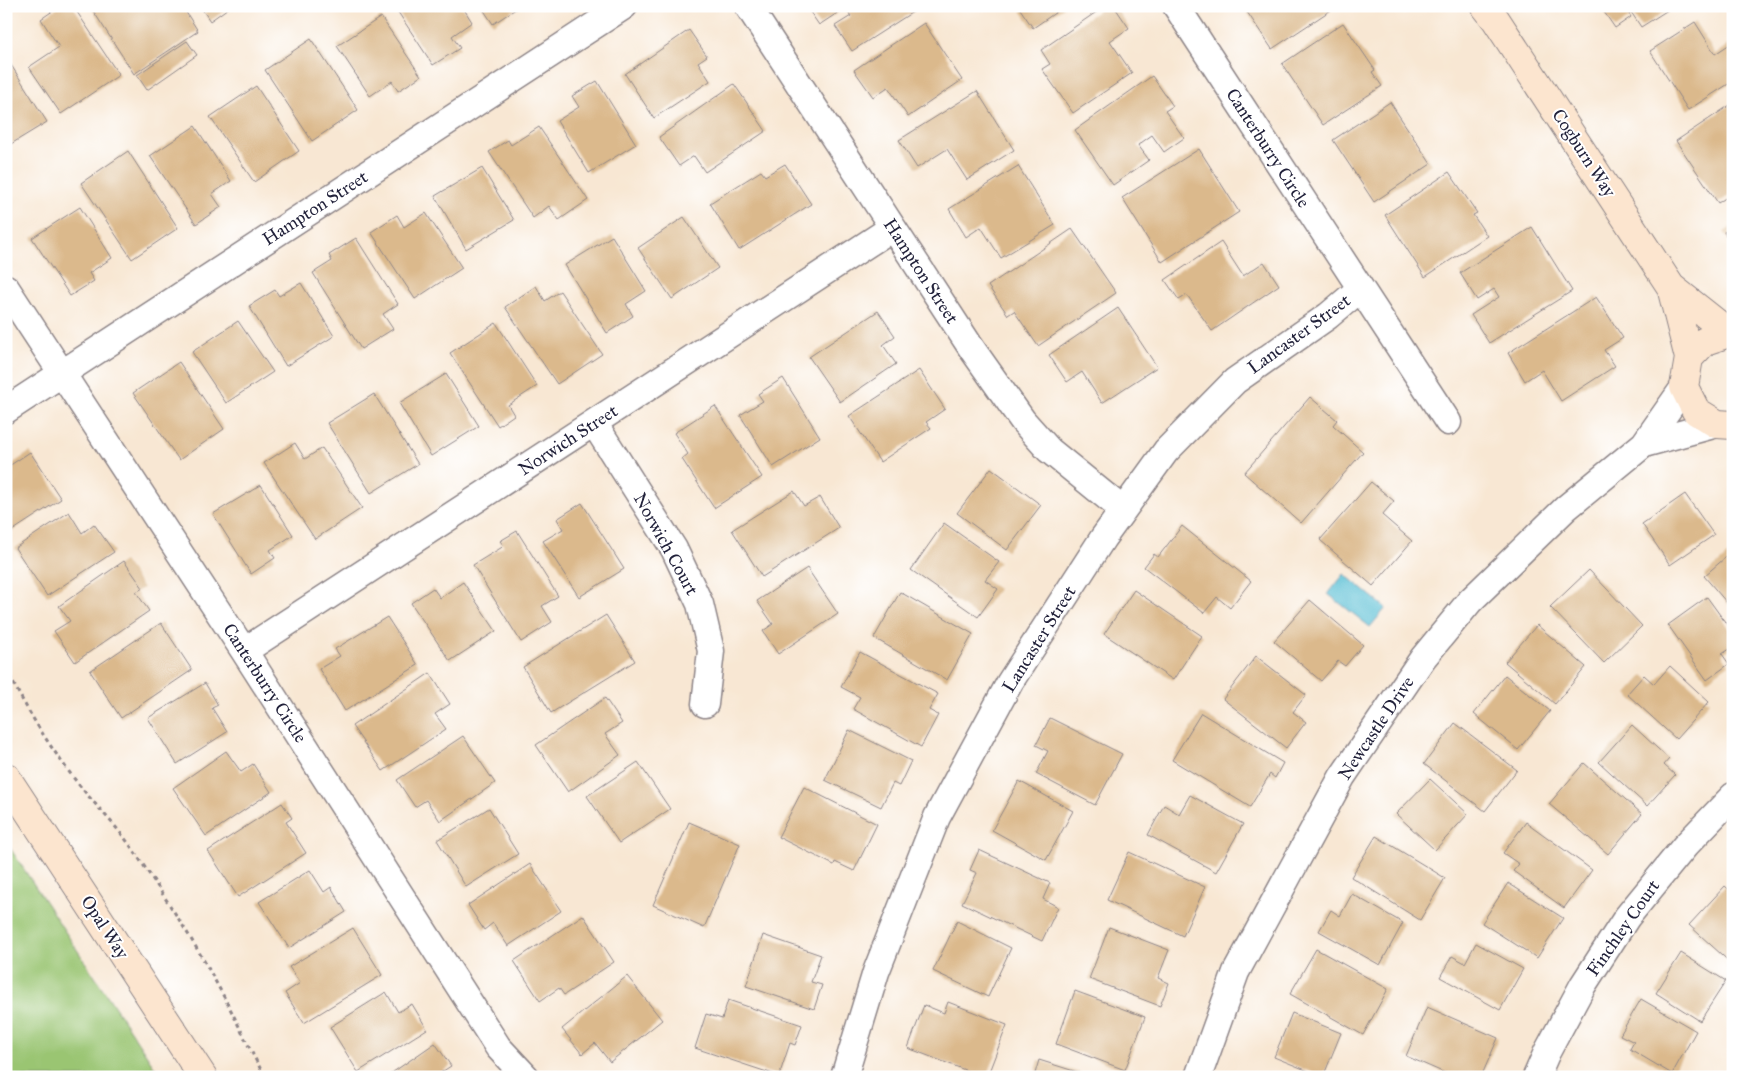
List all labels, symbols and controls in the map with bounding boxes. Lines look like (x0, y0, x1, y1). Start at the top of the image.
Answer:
street label: Canterburry Circle (1221, 84, 1315, 212)
street label: Cogburn Way (1547, 105, 1621, 202)
street label: Hampton Street (258, 165, 372, 250)
street label: Hampton Street (879, 214, 964, 328)
street label: Lancaster Street (1243, 289, 1355, 379)
street label: Norwich Street (514, 399, 622, 480)
street label: Norwich Court (629, 489, 703, 599)
street label: Lancaster Street (997, 581, 1081, 696)
street label: Canterburry Circle (218, 619, 312, 747)
street label: Newcastle Drive (1333, 672, 1419, 784)
street label: Finchley Court (1582, 875, 1665, 980)
street label: Opal Way (76, 891, 134, 963)

